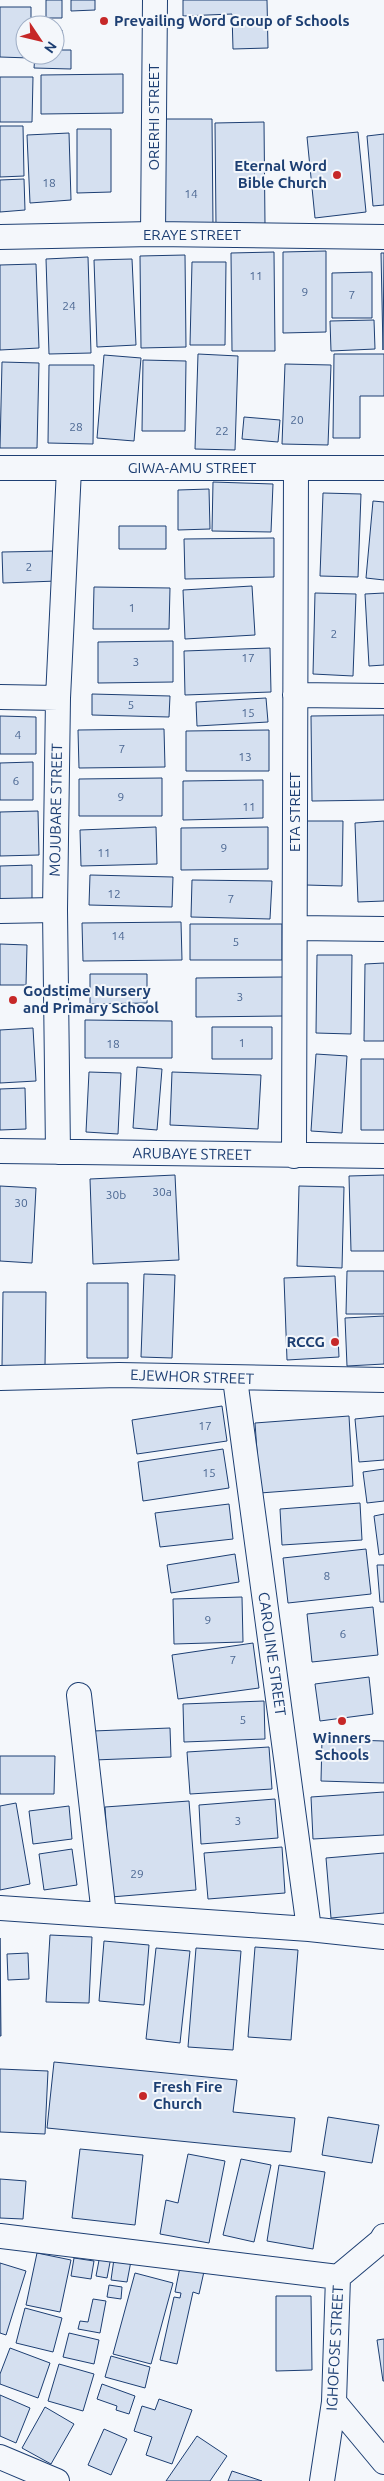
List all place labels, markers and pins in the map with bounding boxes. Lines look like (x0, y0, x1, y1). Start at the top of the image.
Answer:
place label: Prevailing Word Group of Schools (114, 12, 350, 29)
marker: Prevailing Word Group of Schools (98, 15, 110, 27)
place label: Eternal Word Bible Church (234, 157, 327, 191)
marker: Eternal Word Bible Church (331, 169, 343, 181)
place label: Godstime Nursery and Primary School (23, 982, 159, 1016)
marker: Godstime Nursery and Primary School (7, 994, 19, 1006)
place label: RCCG (286, 1333, 325, 1350)
marker: RCCG (329, 1336, 341, 1348)
marker: Winners Schools (336, 1715, 348, 1727)
place label: Winners Schools (313, 1729, 371, 1763)
place label: Fresh Fire Church (153, 2078, 223, 2112)
marker: Fresh Fire Church (137, 2090, 149, 2102)

